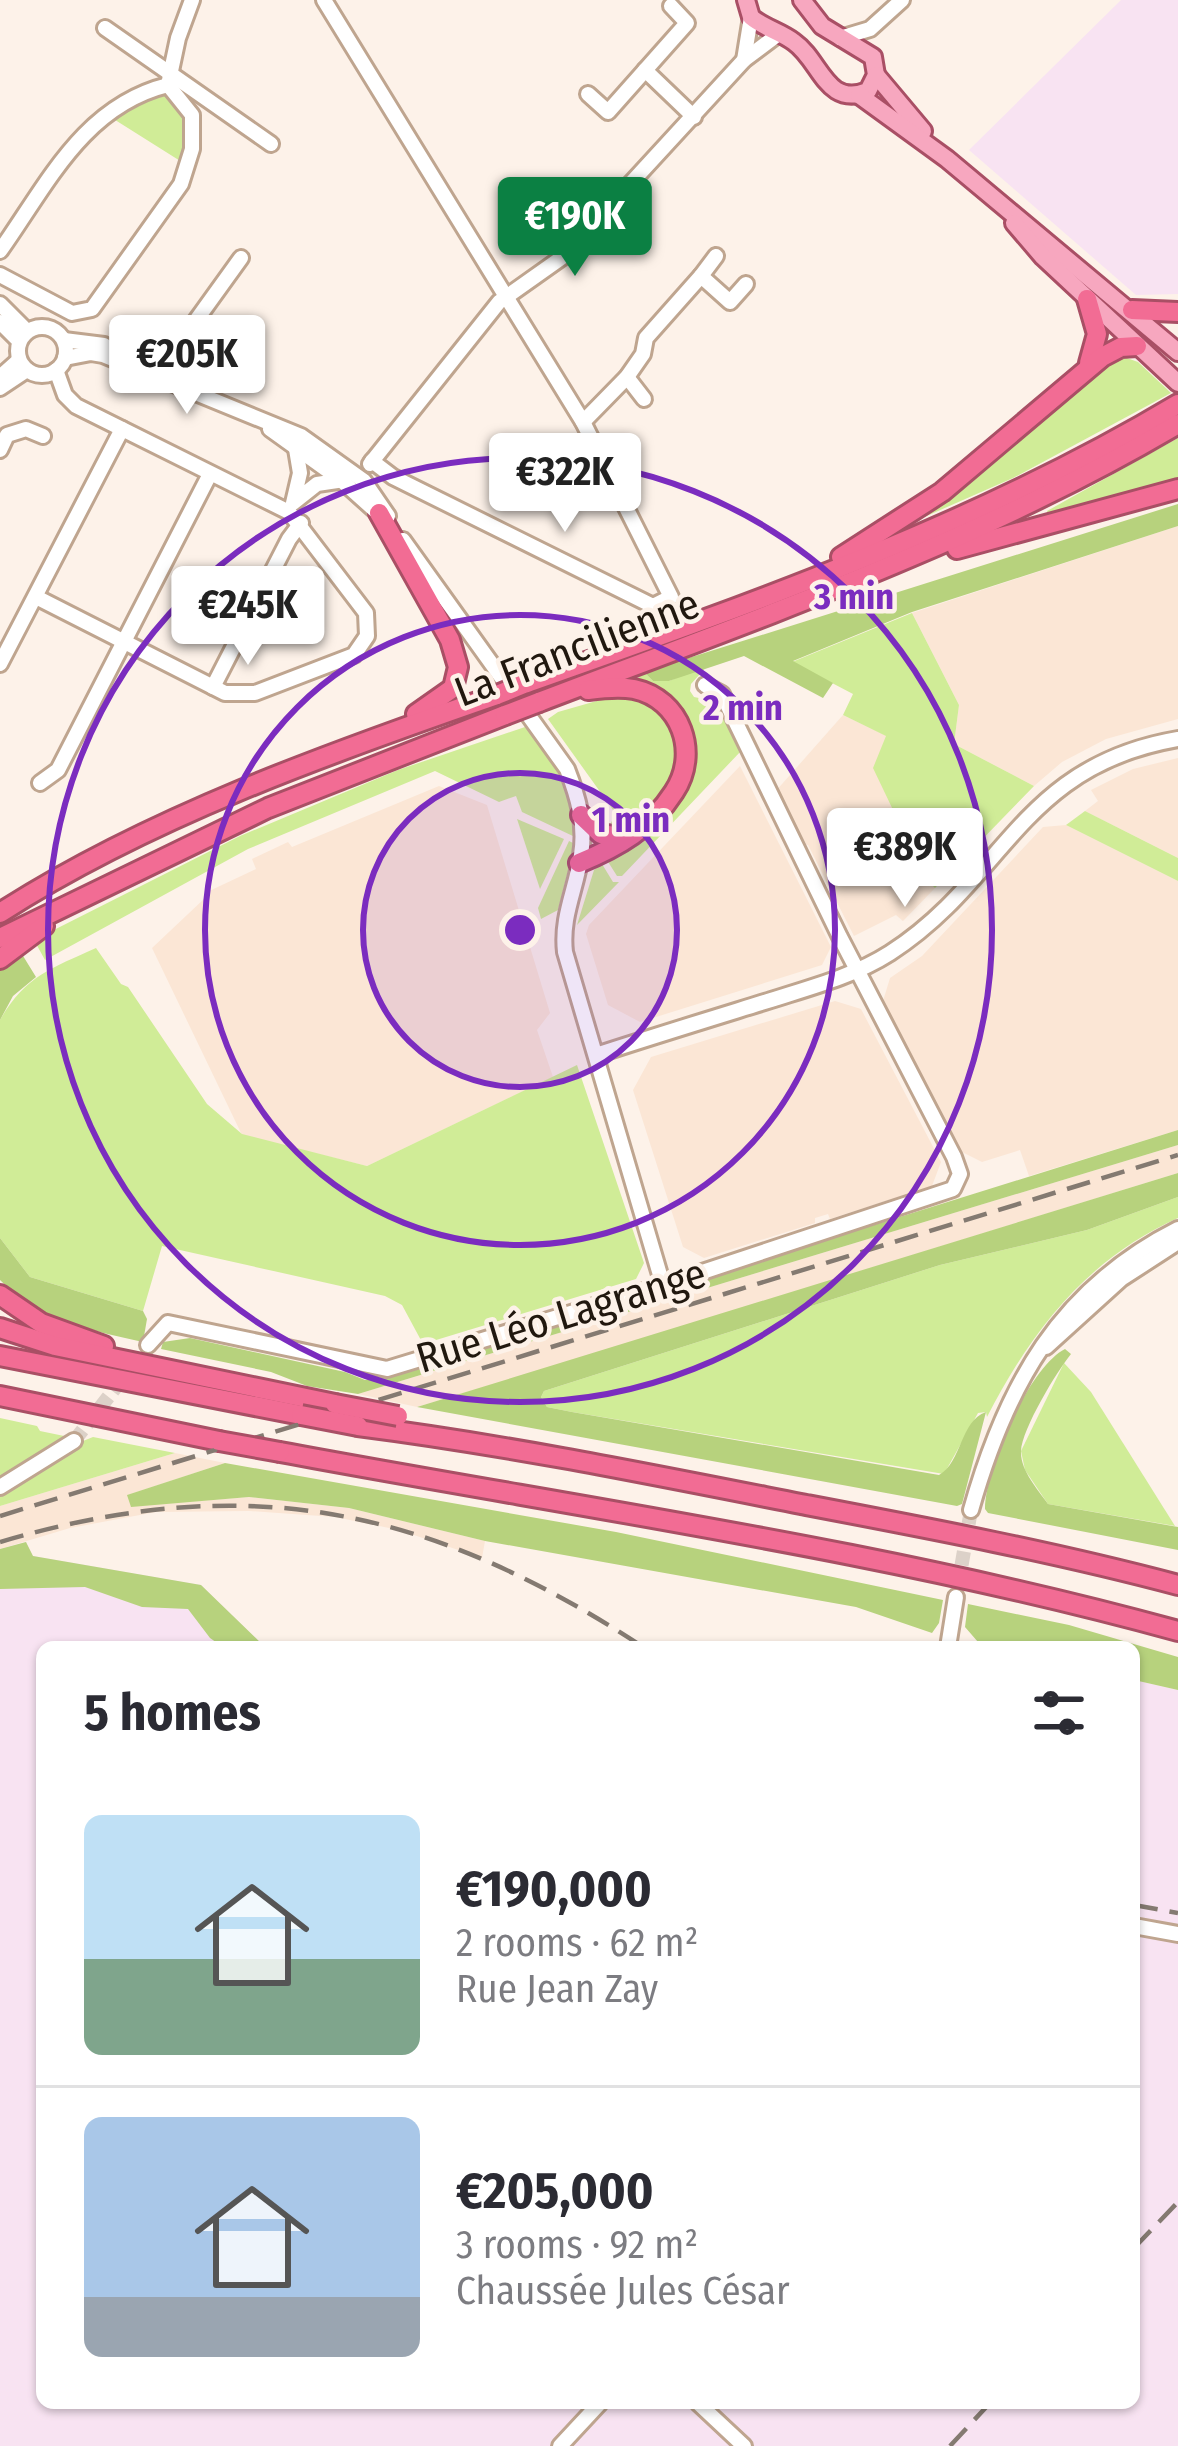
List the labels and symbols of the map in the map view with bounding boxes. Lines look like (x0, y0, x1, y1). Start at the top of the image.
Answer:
pin: €190K (491, 177, 659, 279)
pin: €205K (103, 315, 271, 417)
pin: €322K (481, 433, 649, 535)
pin: €245K (164, 566, 332, 668)
text: 3 min (813, 575, 894, 619)
street label: La Francilienne (448, 578, 706, 718)
text: 2 min (702, 686, 783, 730)
text: 1 min (592, 798, 670, 842)
pin: €389K (821, 808, 989, 910)
centre of rings (499, 909, 541, 951)
street label: Rue Léo Lagrange (410, 1248, 712, 1384)

